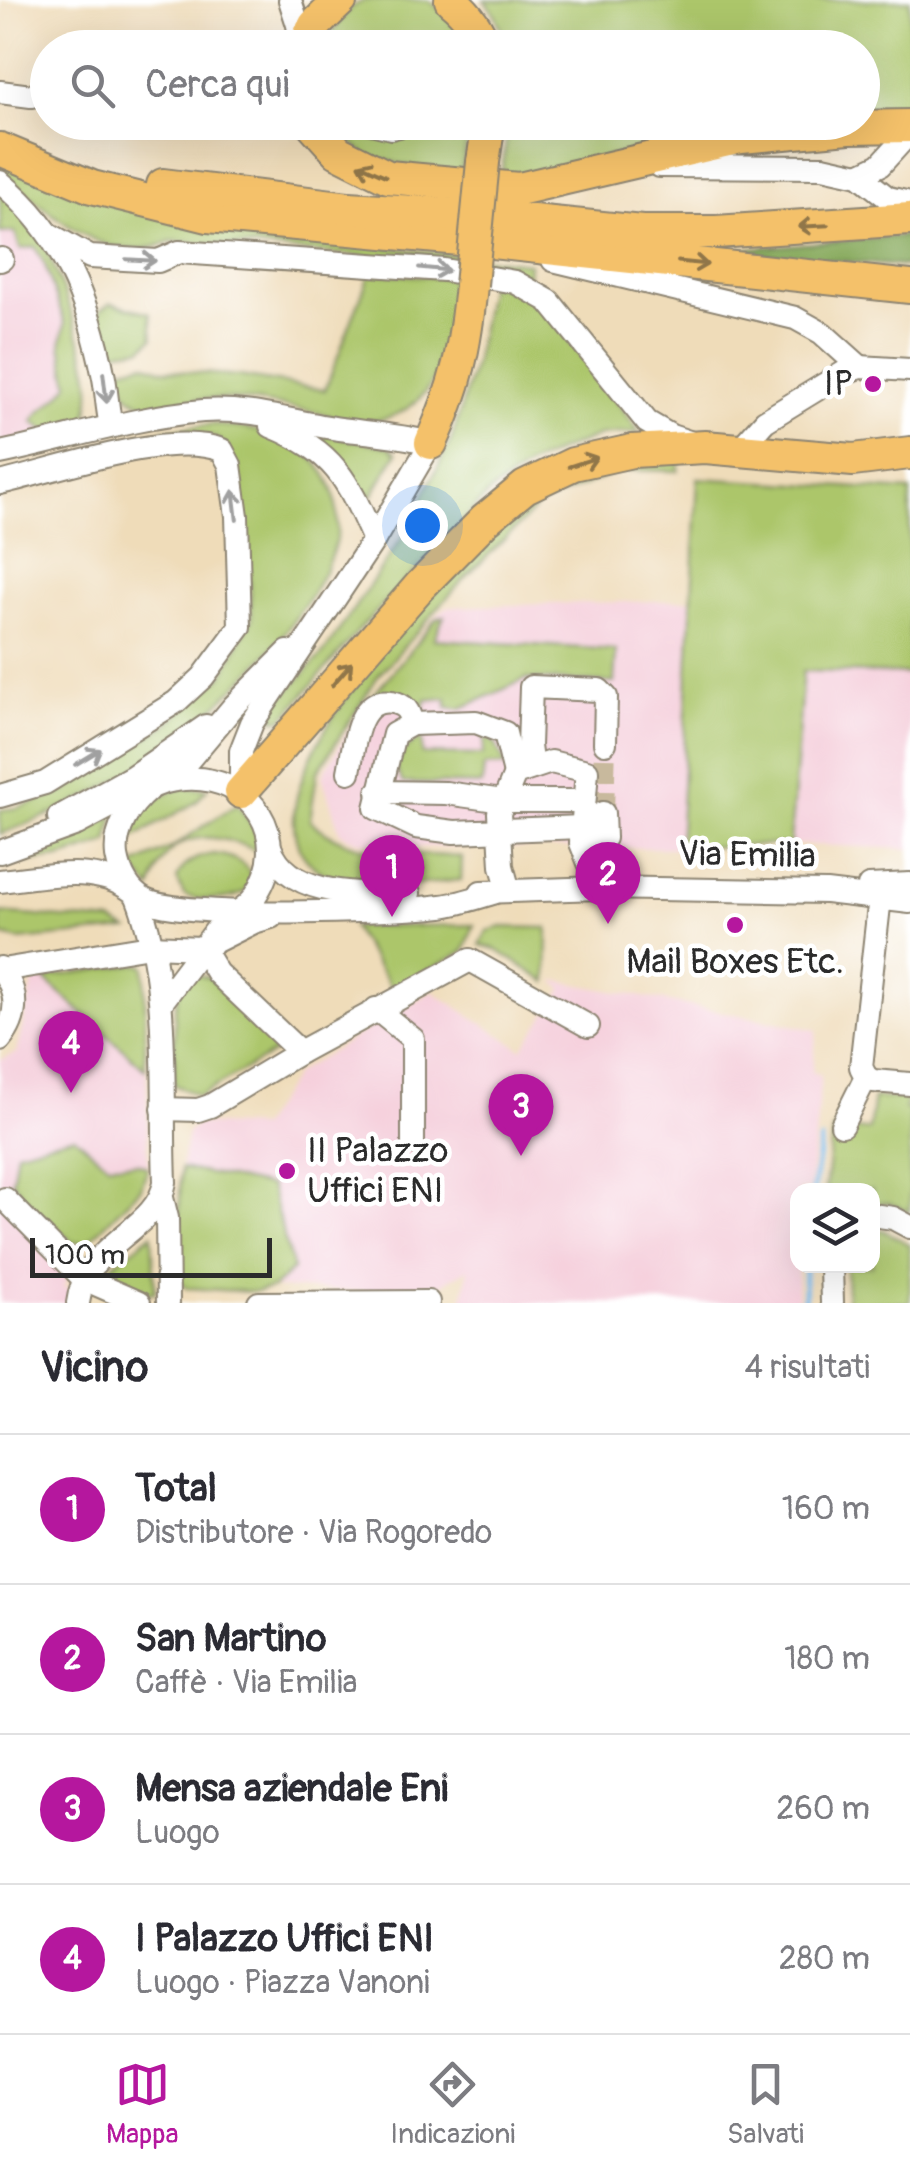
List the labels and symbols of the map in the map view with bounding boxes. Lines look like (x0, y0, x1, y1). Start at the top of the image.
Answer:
one-way arrow (357, 160, 388, 178)
one-way arrow (797, 217, 829, 236)
one-way arrow (124, 251, 157, 270)
one-way arrow (677, 254, 709, 273)
one-way arrow (417, 260, 449, 279)
place label: IP (824, 362, 853, 406)
one-way arrow (96, 372, 115, 404)
marker: IP (862, 373, 884, 395)
one-way arrow (566, 451, 598, 469)
one-way arrow (225, 489, 244, 521)
your location (397, 500, 448, 551)
one-way arrow (331, 662, 354, 687)
one-way arrow (73, 746, 102, 766)
street label: Via Emilia (678, 832, 816, 878)
pin: 1 (360, 834, 424, 917)
pin: 2 (576, 842, 640, 924)
marker: Mail Boxes Etc. (724, 914, 746, 936)
place label: Mail Boxes Etc. (626, 940, 844, 984)
pin: 4 (38, 1010, 104, 1093)
pin: 3 (488, 1074, 554, 1156)
place label: II Palazzo Uffici ENI (307, 1129, 448, 1213)
marker: II Palazzo Uffici ENI (276, 1160, 298, 1182)
scale bar (30, 1233, 272, 1278)

